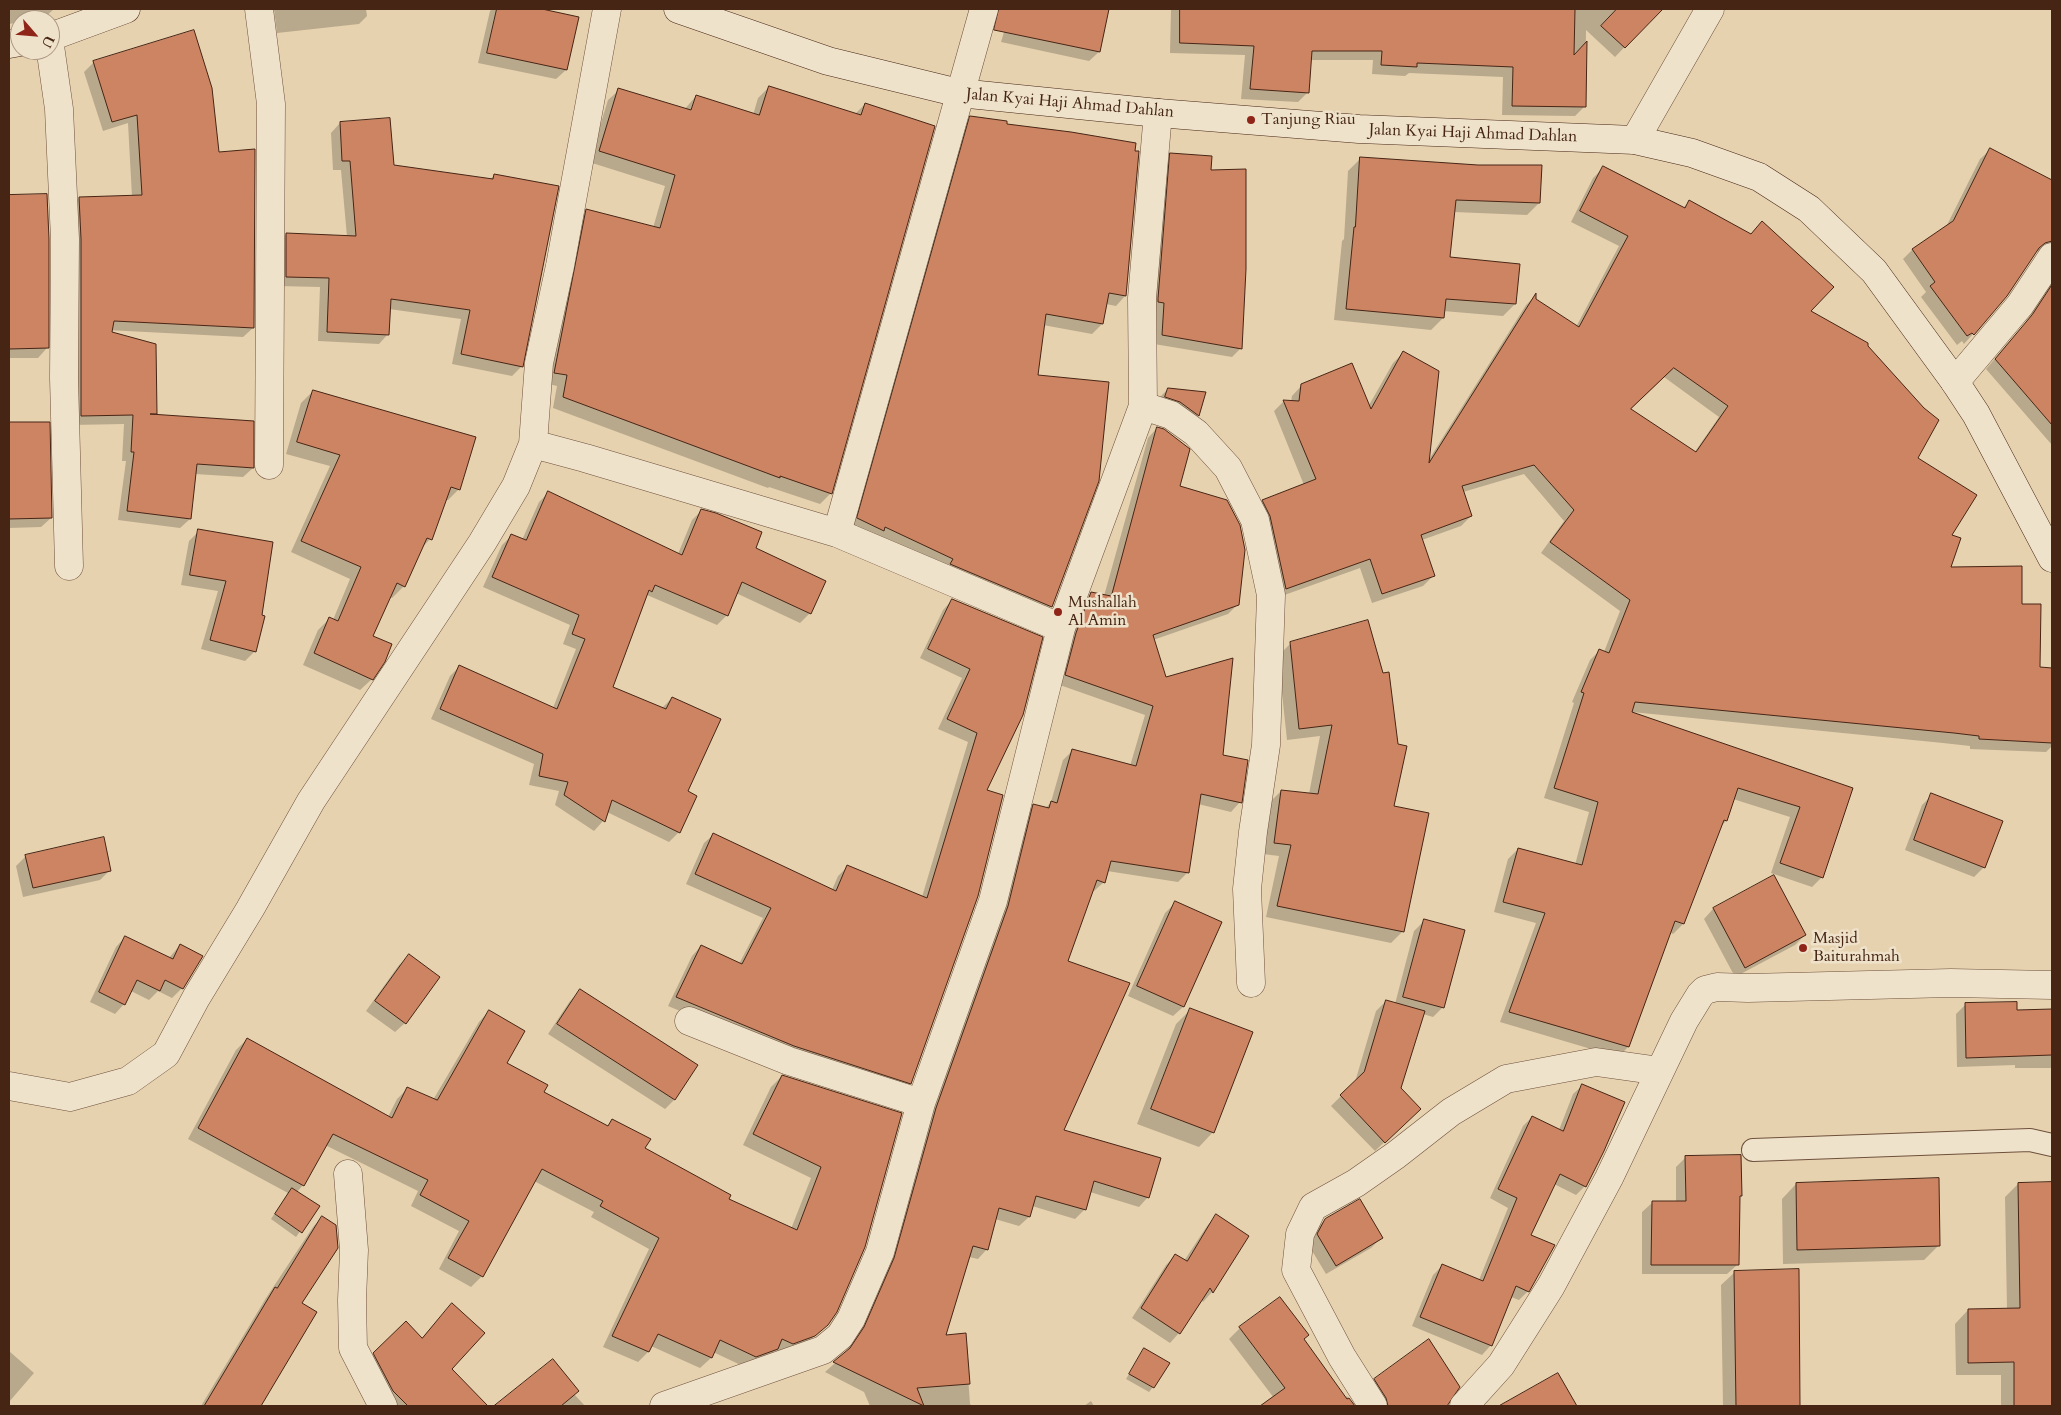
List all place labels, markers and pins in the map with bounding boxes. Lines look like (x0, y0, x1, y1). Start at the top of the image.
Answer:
place label: Tanjung Riau (1261, 110, 1356, 130)
marker: Tanjung Riau (1245, 114, 1257, 126)
place label: Mushallah Al Amin (1068, 593, 1137, 631)
marker: Mushallah Al Amin (1052, 606, 1064, 618)
place label: Masjid Baiturahmah (1813, 929, 1900, 967)
marker: Masjid Baiturahmah (1797, 942, 1809, 954)

